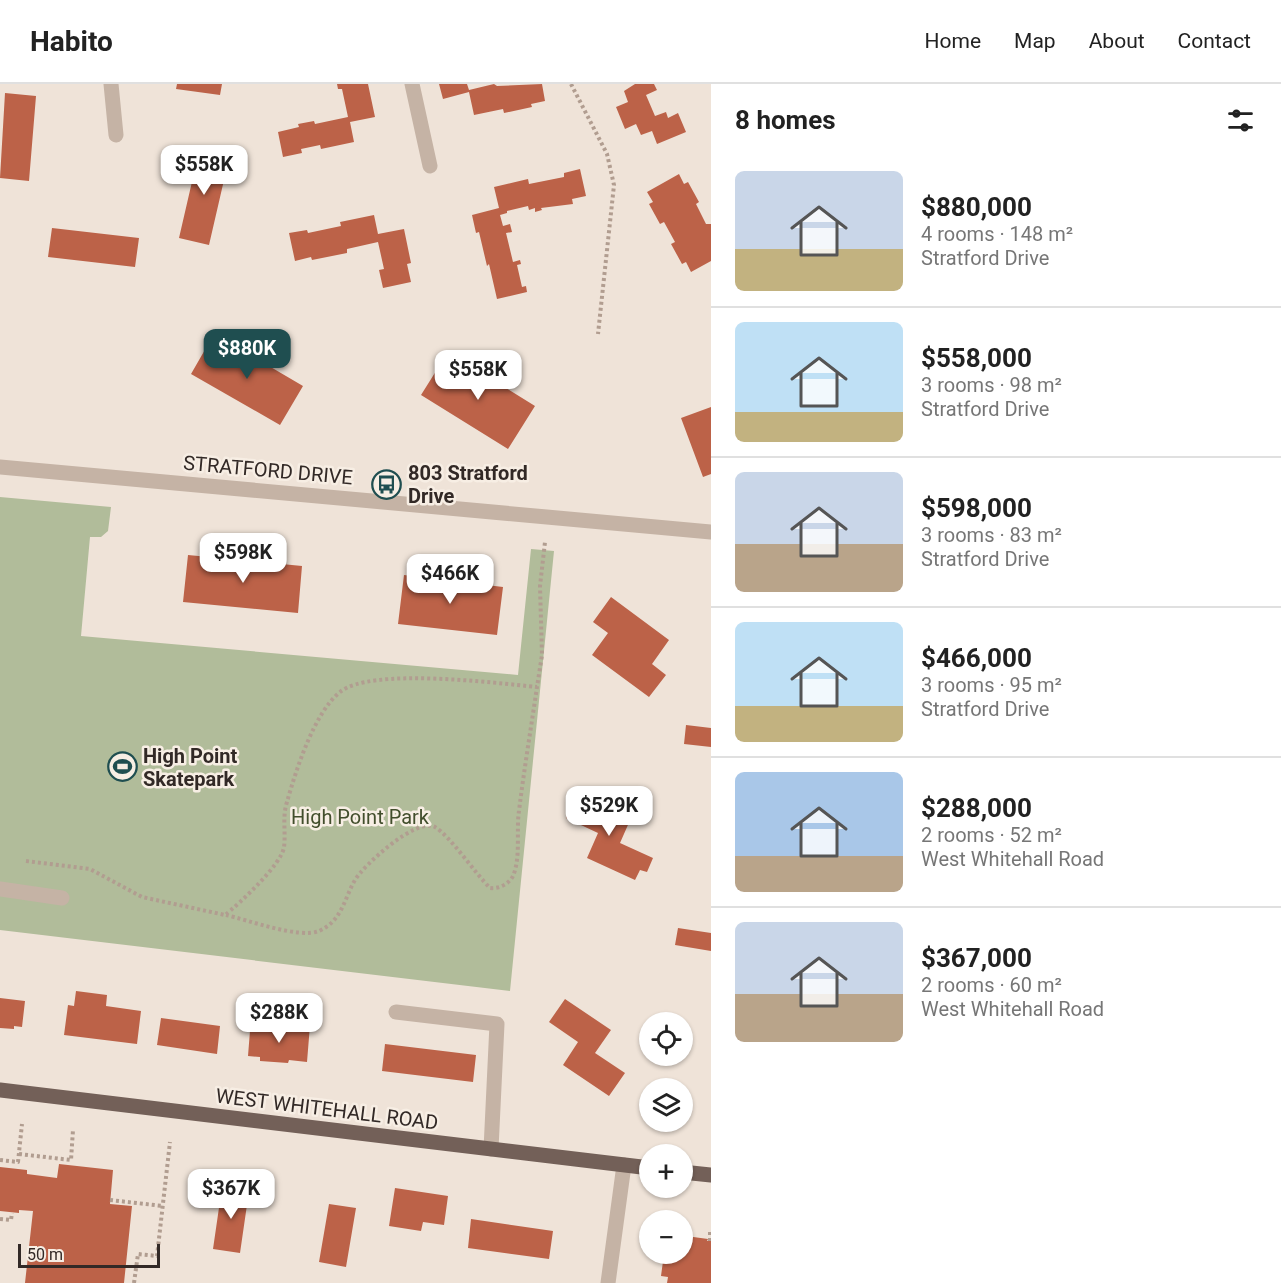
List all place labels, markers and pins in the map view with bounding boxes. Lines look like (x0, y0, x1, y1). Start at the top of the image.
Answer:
pin: $558K (162, 145, 246, 196)
pin: $880K (205, 329, 289, 380)
pin: $558K (436, 350, 520, 401)
place label: 803 Stratford Drive (408, 461, 528, 508)
bus stop icon: 803 Stratford Drive (371, 469, 403, 501)
pin: $598K (201, 533, 285, 584)
pin: $466K (408, 554, 492, 605)
place label: High Point Skatepark (143, 744, 238, 791)
sports icon: High Point Skatepark (106, 751, 138, 783)
pin: $529K (567, 786, 651, 837)
pin: $288K (237, 993, 321, 1044)
pin: $367K (189, 1169, 273, 1220)

